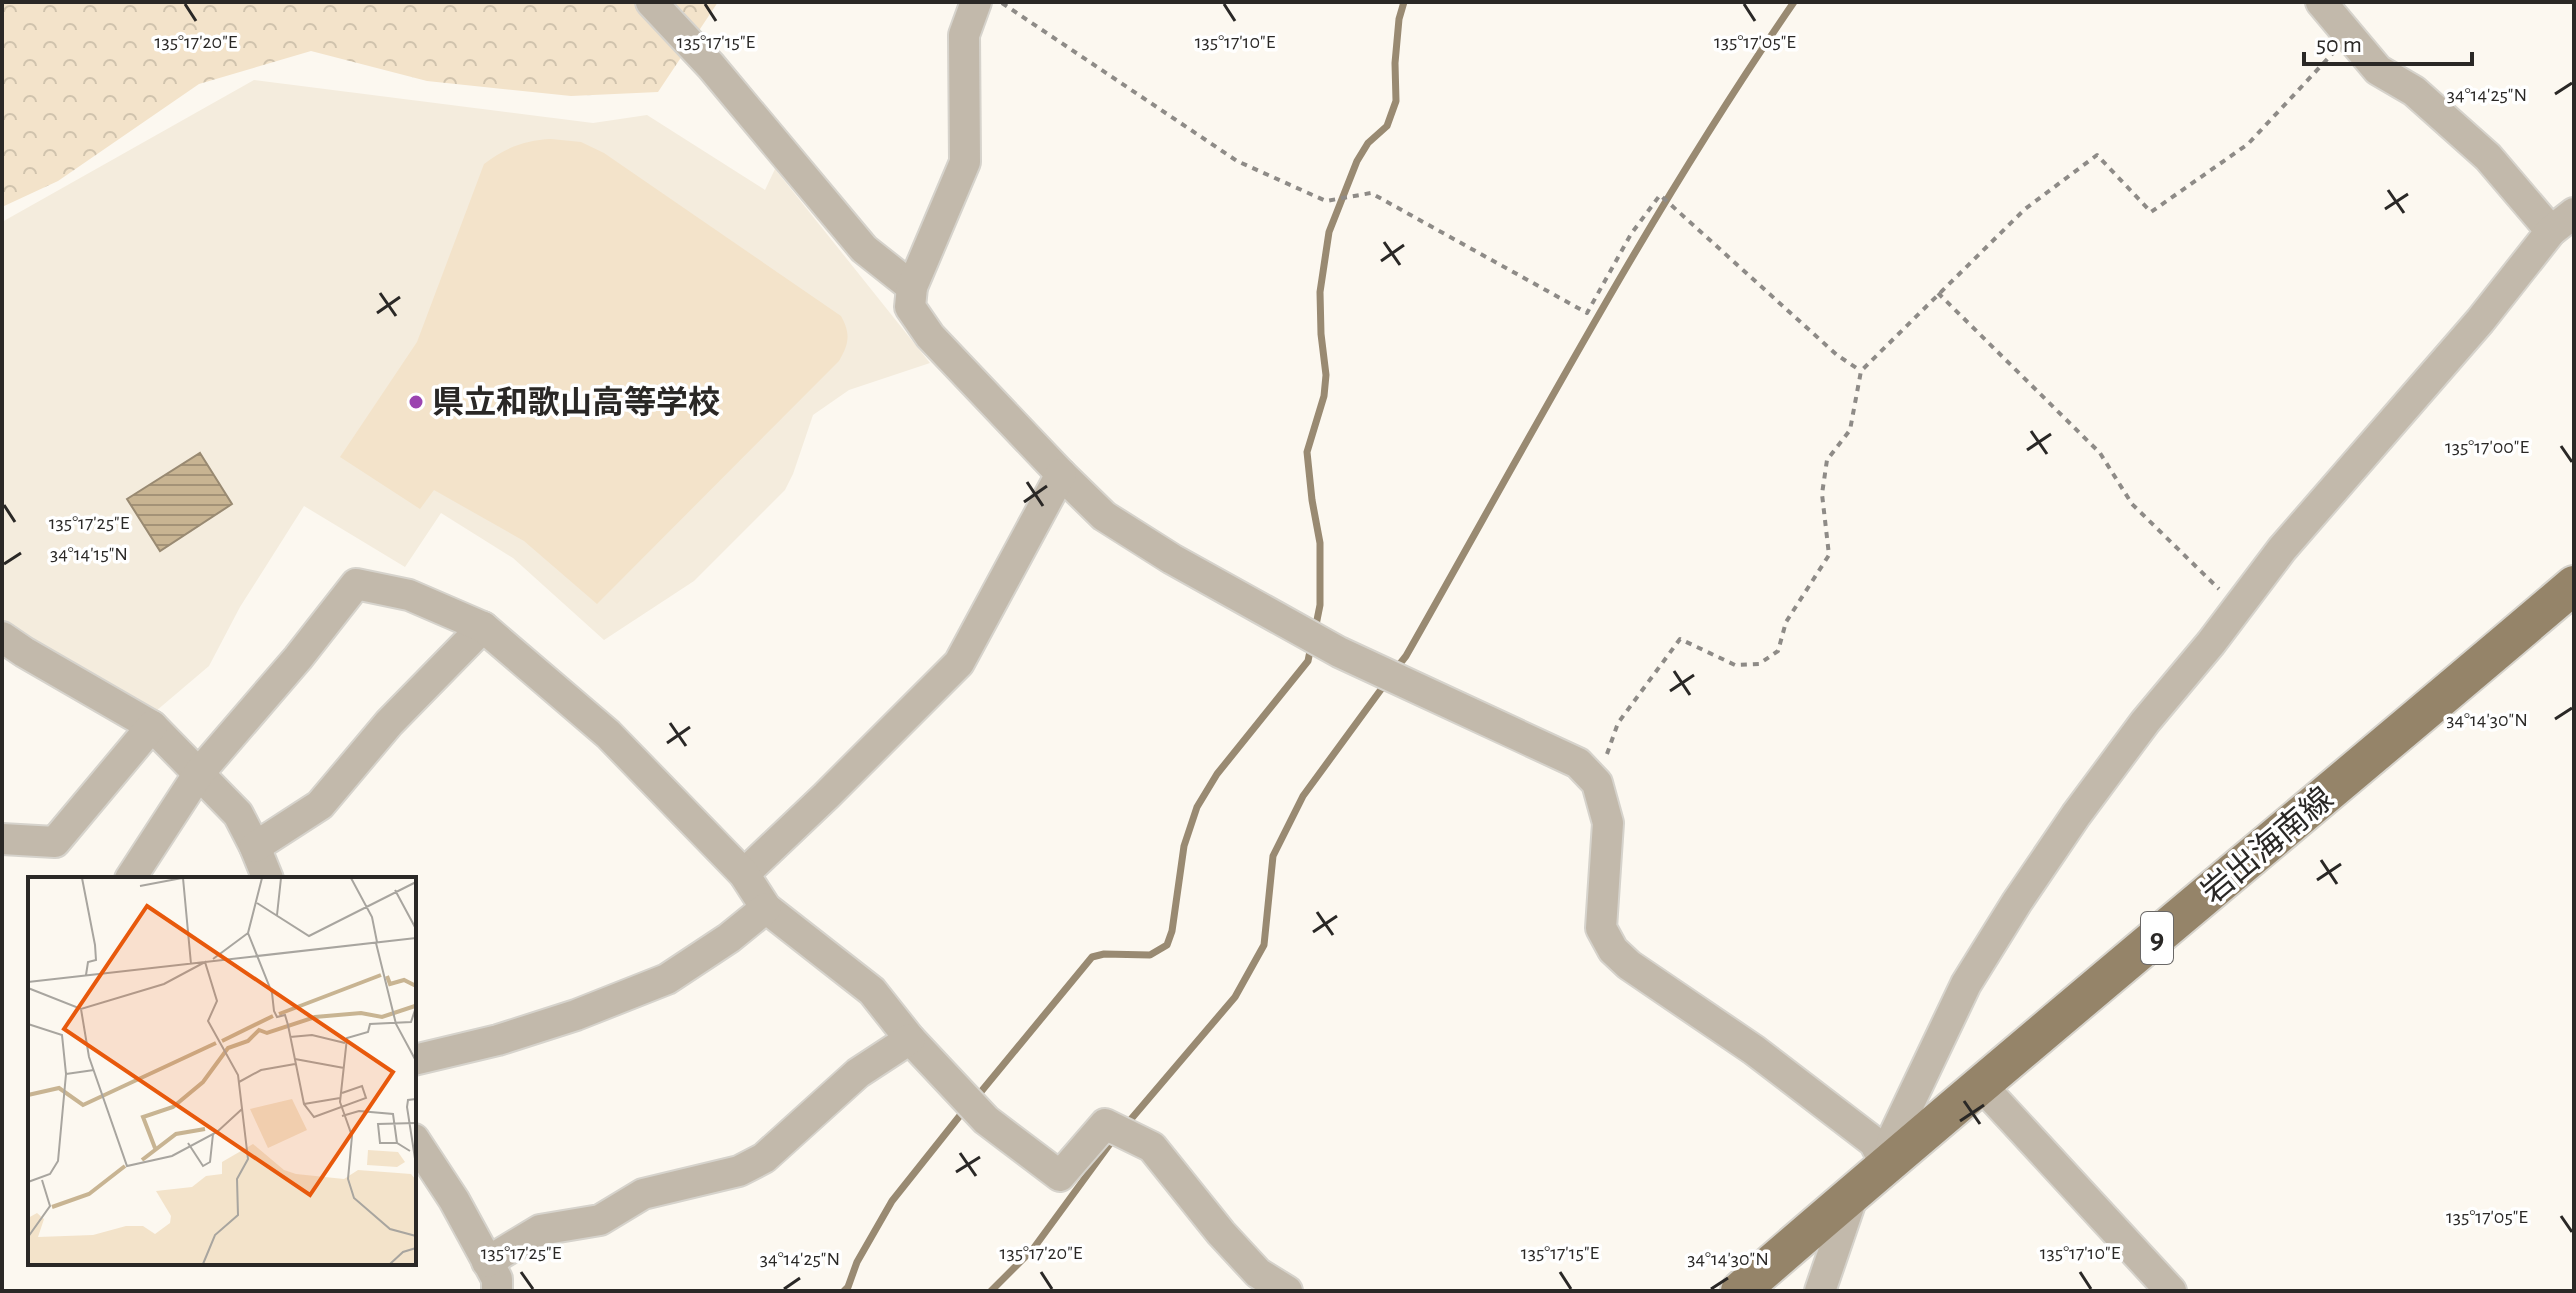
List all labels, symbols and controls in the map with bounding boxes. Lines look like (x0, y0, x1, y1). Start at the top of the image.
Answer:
scale bar (2304, 16, 2472, 66)
text: 135°17'20"E (155, 32, 238, 52)
text: 135°17'15"E (677, 32, 756, 52)
text: 135°17'10"E (1195, 32, 1276, 52)
text: 135°17'05"E (1714, 32, 1796, 52)
text: 50 m (2316, 33, 2362, 57)
text: 34°14'25"N (2447, 85, 2527, 105)
place label: 県立和歌山高等学校 (432, 385, 720, 419)
marker: 県立和歌山高等学校 (407, 393, 425, 411)
text: 135°17'00"E (2445, 437, 2529, 457)
text: 135°17'25"E (49, 513, 130, 533)
text: 34°14'15"N (50, 544, 128, 564)
text: 34°14'30"N (2446, 710, 2528, 730)
street label: 岩出海南線 (2195, 781, 2339, 909)
inset map (28, 877, 416, 1265)
road number: 9 (2141, 912, 2173, 964)
text: 135°17'05"E (2446, 1207, 2528, 1227)
text: 135°17'25"E (481, 1243, 562, 1263)
text: 135°17'20"E (1000, 1243, 1083, 1263)
text: 135°17'15"E (1521, 1243, 1600, 1263)
text: 135°17'10"E (2040, 1243, 2121, 1263)
text: 34°14'25"N (760, 1249, 840, 1269)
text: 34°14'30"N (1687, 1249, 1769, 1269)

